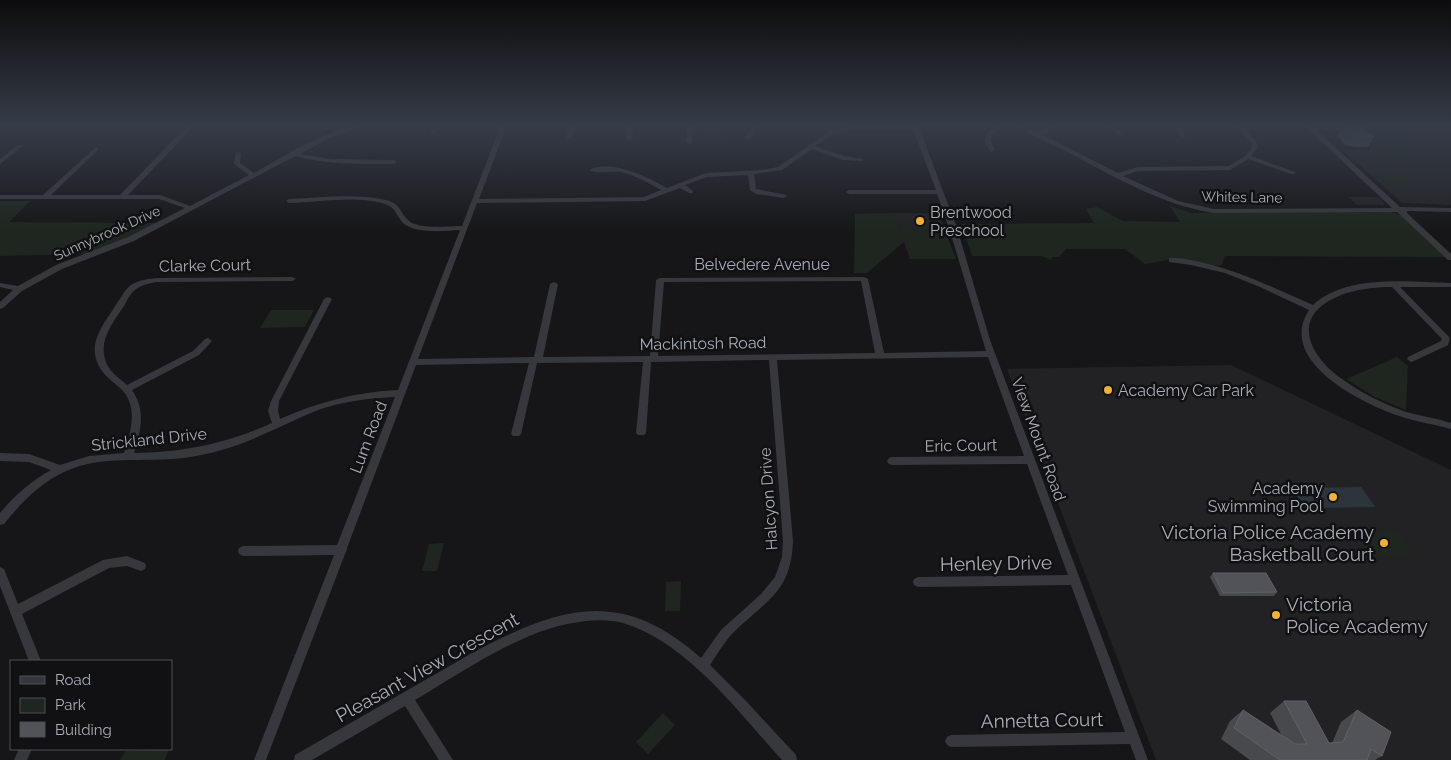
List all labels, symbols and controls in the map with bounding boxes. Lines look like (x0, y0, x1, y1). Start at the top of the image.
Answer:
street label: Whites Lane (1201, 188, 1283, 206)
street label: Sunnybrook Drive (51, 202, 163, 264)
place label: Brentwood Preschool (930, 203, 1012, 240)
marker: Brentwood Preschool (914, 215, 926, 227)
street label: Clarke Court (159, 255, 252, 276)
street label: Belvedere Avenue (694, 255, 830, 274)
street label: Mackintosh Road (639, 333, 767, 354)
street label: View Mount Road (1007, 375, 1070, 504)
place label: Academy Car Park (1118, 381, 1254, 400)
marker: Academy Car Park (1102, 384, 1114, 396)
street label: Lum Road (346, 398, 391, 476)
street label: Strickland Drive (90, 424, 208, 455)
street label: Eric Court (925, 435, 998, 456)
street label: Halcyon Drive (755, 447, 782, 551)
place label: Academy Swimming Pool (1208, 479, 1324, 516)
marker: Academy Swimming Pool (1327, 491, 1339, 503)
place label: Victoria Police Academy Basketball Court (1161, 521, 1375, 565)
marker: Victoria Police Academy Basketball Court (1378, 537, 1390, 549)
street label: Henley Drive (940, 551, 1052, 575)
place label: Victoria Police Academy (1286, 593, 1428, 637)
street label: Pleasant View Crescent (332, 607, 523, 727)
marker: Victoria Police Academy (1270, 609, 1282, 621)
legend (10, 660, 172, 750)
text: Road (55, 671, 91, 689)
text: Park (55, 696, 86, 714)
street label: Annetta Court (980, 708, 1104, 732)
text: Building (55, 721, 112, 739)

